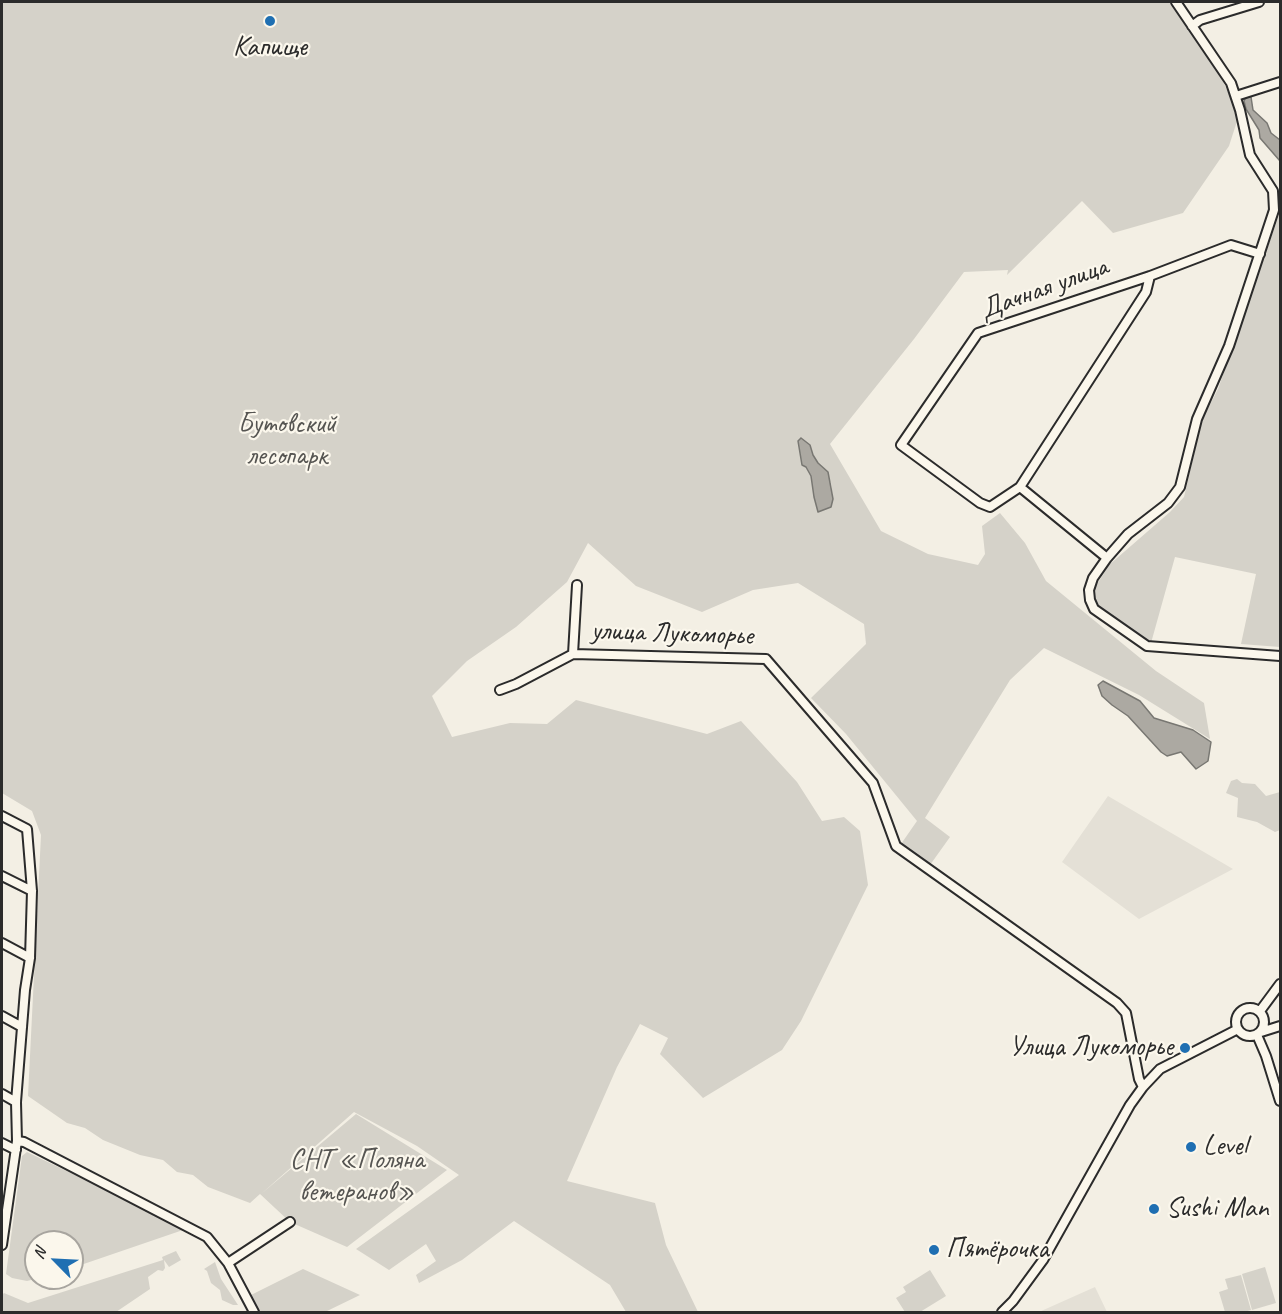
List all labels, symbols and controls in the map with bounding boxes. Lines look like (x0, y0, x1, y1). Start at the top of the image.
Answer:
marker: Капище (263, 14, 277, 28)
place label: Капище (233, 31, 307, 65)
street label: Дачная улица (975, 250, 1113, 328)
park label: Бутовский лесопарк (238, 408, 336, 474)
street label: улица Лукоморье (590, 614, 754, 654)
place label: Улица Лукоморье (1009, 1031, 1173, 1065)
marker: Улица Лукоморье (1178, 1041, 1192, 1055)
place label: Level (1203, 1130, 1247, 1164)
marker: Level (1184, 1140, 1198, 1154)
park label: СНТ «Поляна ветеранов» (290, 1144, 424, 1210)
place label: Sushi Man (1166, 1192, 1269, 1226)
marker: Sushi Man (1147, 1202, 1161, 1216)
north arrow (24, 1230, 84, 1290)
place label: Пятёрочка (946, 1233, 1049, 1267)
marker: Пятёрочка (927, 1243, 941, 1257)
text: N (28, 1245, 51, 1262)

